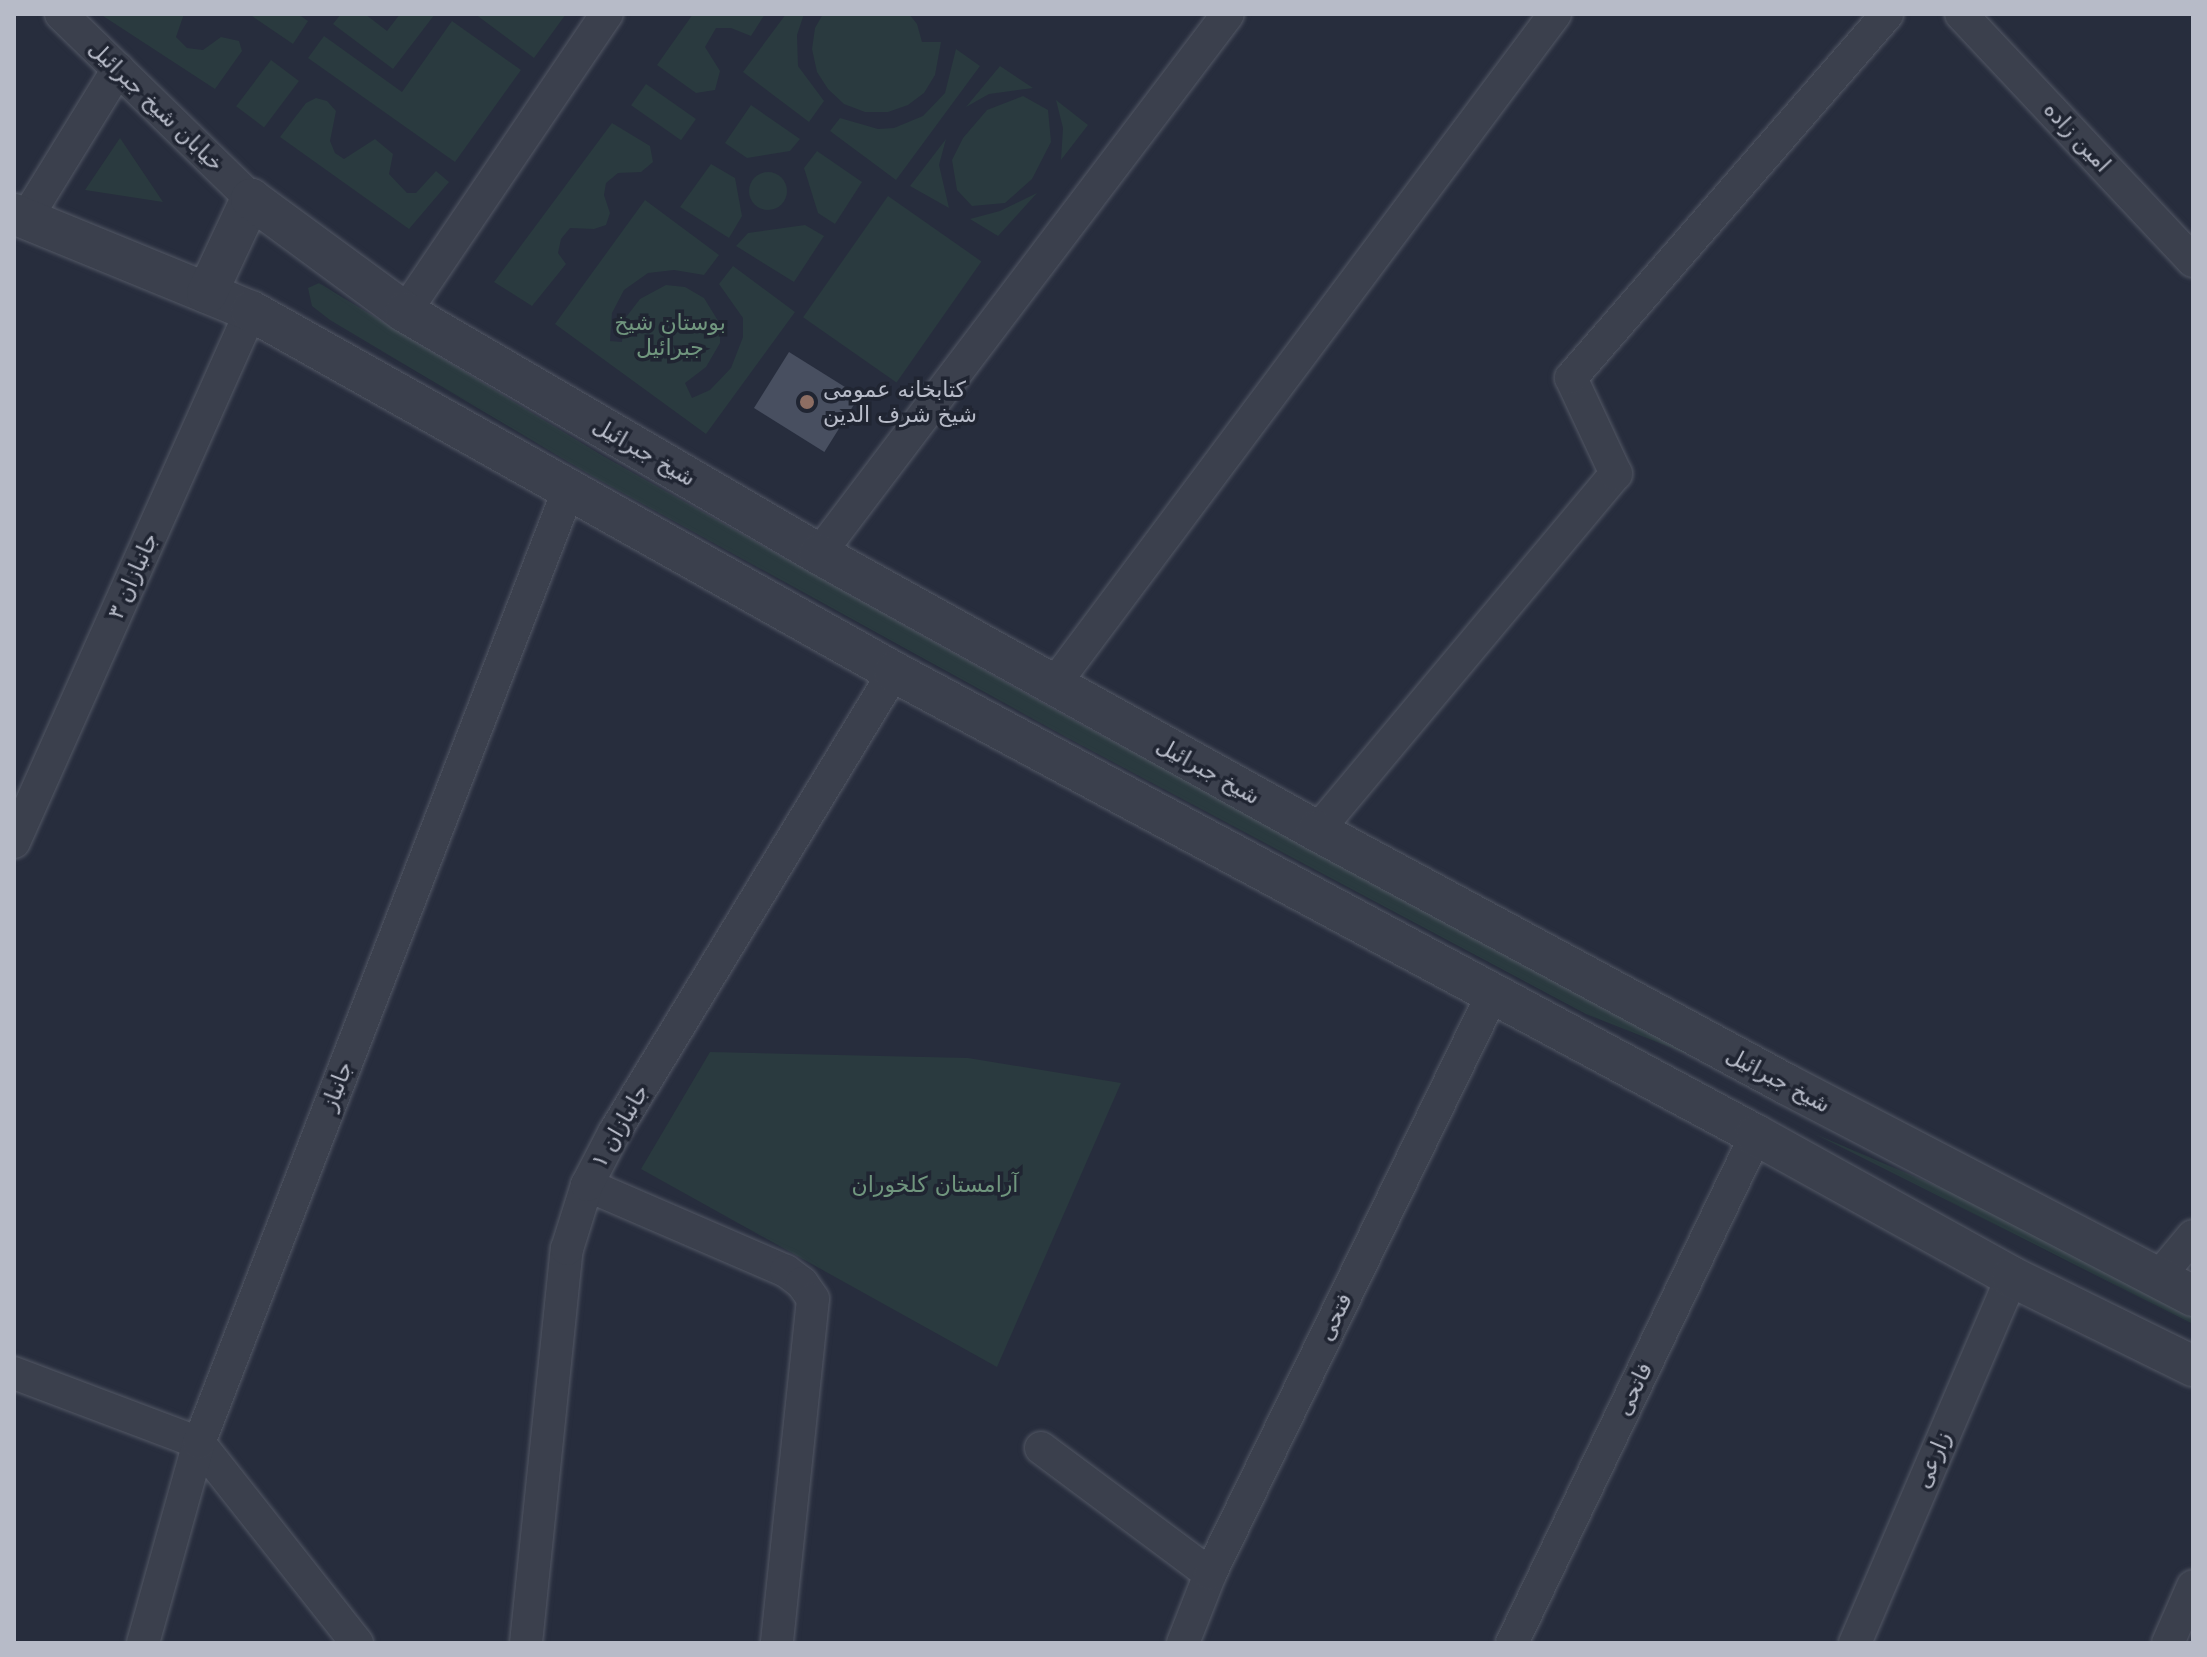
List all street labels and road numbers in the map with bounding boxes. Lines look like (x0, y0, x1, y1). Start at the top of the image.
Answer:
street label: خیابان شیخ جبرائیل (83, 35, 229, 177)
street label: امین زاده (2038, 96, 2116, 178)
street label: شیخ جبرائیل (588, 412, 700, 492)
street label: جانبازان ۳ (102, 529, 164, 623)
street label: شیخ جبرائیل (1152, 732, 1264, 810)
street label: شیخ جبرائیل (1721, 1042, 1835, 1118)
street label: جانباز (316, 1058, 358, 1114)
street label: جانبازان ۱ (586, 1080, 654, 1172)
street label: فتحی (1312, 1289, 1358, 1345)
street label: فاتحی (1610, 1358, 1658, 1420)
street label: زارعی (1909, 1428, 1957, 1492)

